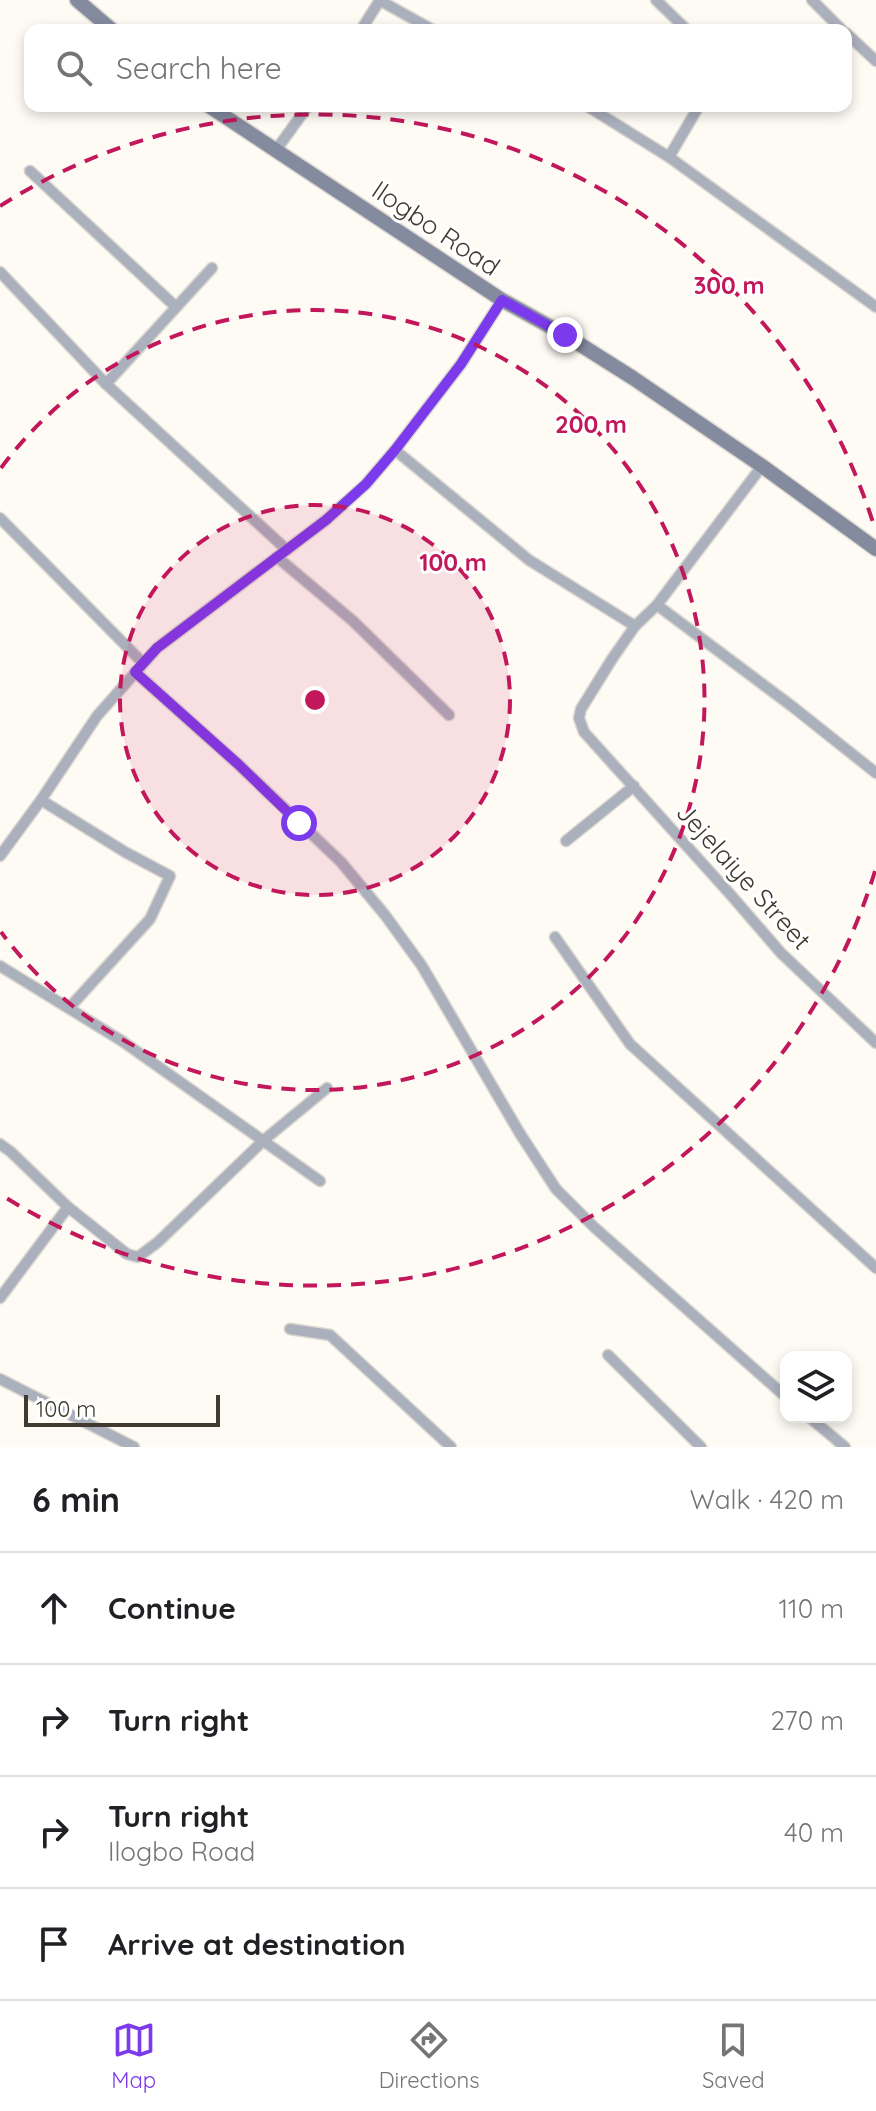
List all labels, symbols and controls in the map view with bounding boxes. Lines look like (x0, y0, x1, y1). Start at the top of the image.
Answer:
search box (24, 24, 852, 112)
icon: search (52, 46, 96, 90)
text: Search here (116, 49, 282, 87)
street label: Ilogbo Road (366, 173, 506, 283)
text: 300 m (693, 270, 765, 300)
route end (547, 317, 583, 353)
text: 200 m (555, 409, 627, 439)
text: 100 m (419, 547, 487, 577)
centre of rings (301, 686, 329, 714)
street label: Jejelaiye Street (669, 796, 819, 956)
route start (281, 805, 317, 841)
map controls (780, 1351, 852, 1423)
button: layers (780, 1351, 852, 1423)
scale bar (24, 1391, 220, 1427)
text: 100 m (36, 1395, 96, 1423)
text: 6 min (32, 1478, 120, 1521)
text: Walk · 420 m (690, 1483, 844, 1516)
icon: ahead (32, 1586, 76, 1630)
text: Continue (108, 1589, 236, 1627)
text: 110 m (778, 1592, 844, 1625)
icon: right (32, 1698, 76, 1742)
text: Turn right (108, 1701, 249, 1739)
text: 270 m (770, 1704, 844, 1737)
text: Turn right (108, 1797, 249, 1835)
icon: right (32, 1810, 76, 1854)
text: 40 m (784, 1816, 844, 1849)
text: Ilogbo Road (108, 1835, 255, 1868)
icon: arrive (32, 1922, 76, 1966)
text: Arrive at destination (108, 1925, 406, 1963)
tab: Map (111, 2018, 156, 2094)
tab: Directions (379, 2018, 479, 2094)
tab: Saved (702, 2018, 765, 2094)

